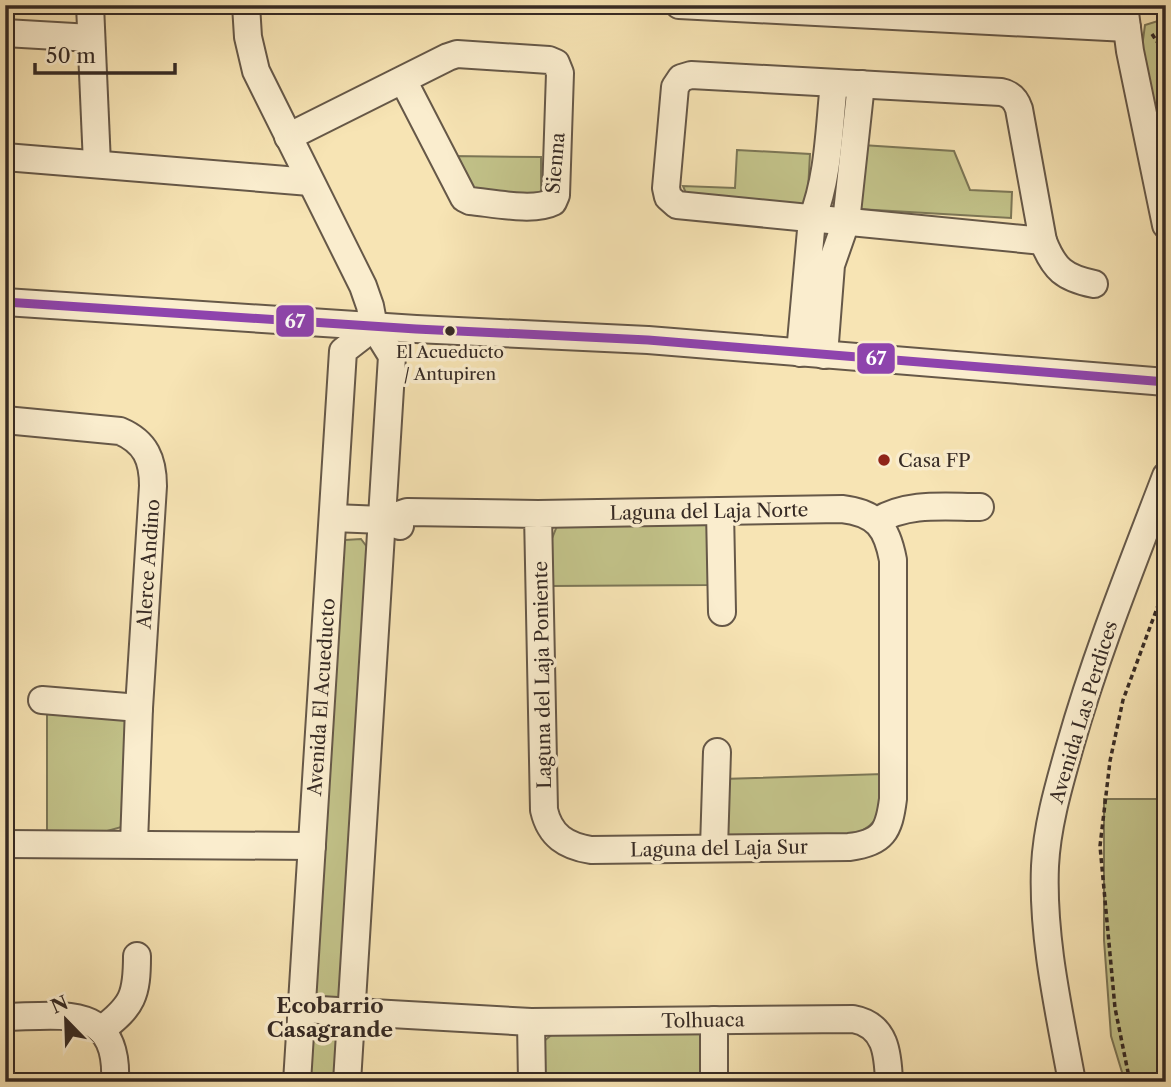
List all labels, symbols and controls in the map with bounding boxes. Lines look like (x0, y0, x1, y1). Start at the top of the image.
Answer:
scale bar (35, 32, 175, 76)
text: 50 m (46, 43, 96, 68)
street label: Sienna (541, 131, 570, 195)
line badge: 67 (275, 304, 315, 338)
text: 67 (284, 310, 306, 333)
marker: El Acueducto / Antupiren (443, 324, 457, 338)
place label: El Acueducto / Antupiren (396, 342, 504, 384)
line badge: 67 (856, 342, 896, 375)
text: 67 (865, 347, 887, 370)
place label: Casa FP (898, 449, 971, 472)
marker: Casa FP (876, 452, 892, 468)
street label: Alerce Andino (132, 498, 165, 631)
street label: Laguna del Laja Norte (609, 498, 809, 525)
street label: Laguna del Laja Poniente (529, 561, 556, 789)
street label: Avenida El Acueducto (303, 597, 340, 798)
street label: Avenida Las Perdices (1044, 618, 1122, 807)
street label: Laguna del Laja Sur (630, 835, 808, 862)
north arrow (32, 986, 102, 1056)
text: N (47, 991, 72, 1019)
district label: Ecobarrio Casagrande (267, 993, 393, 1042)
street label: Tolhuaca (661, 1008, 745, 1033)

